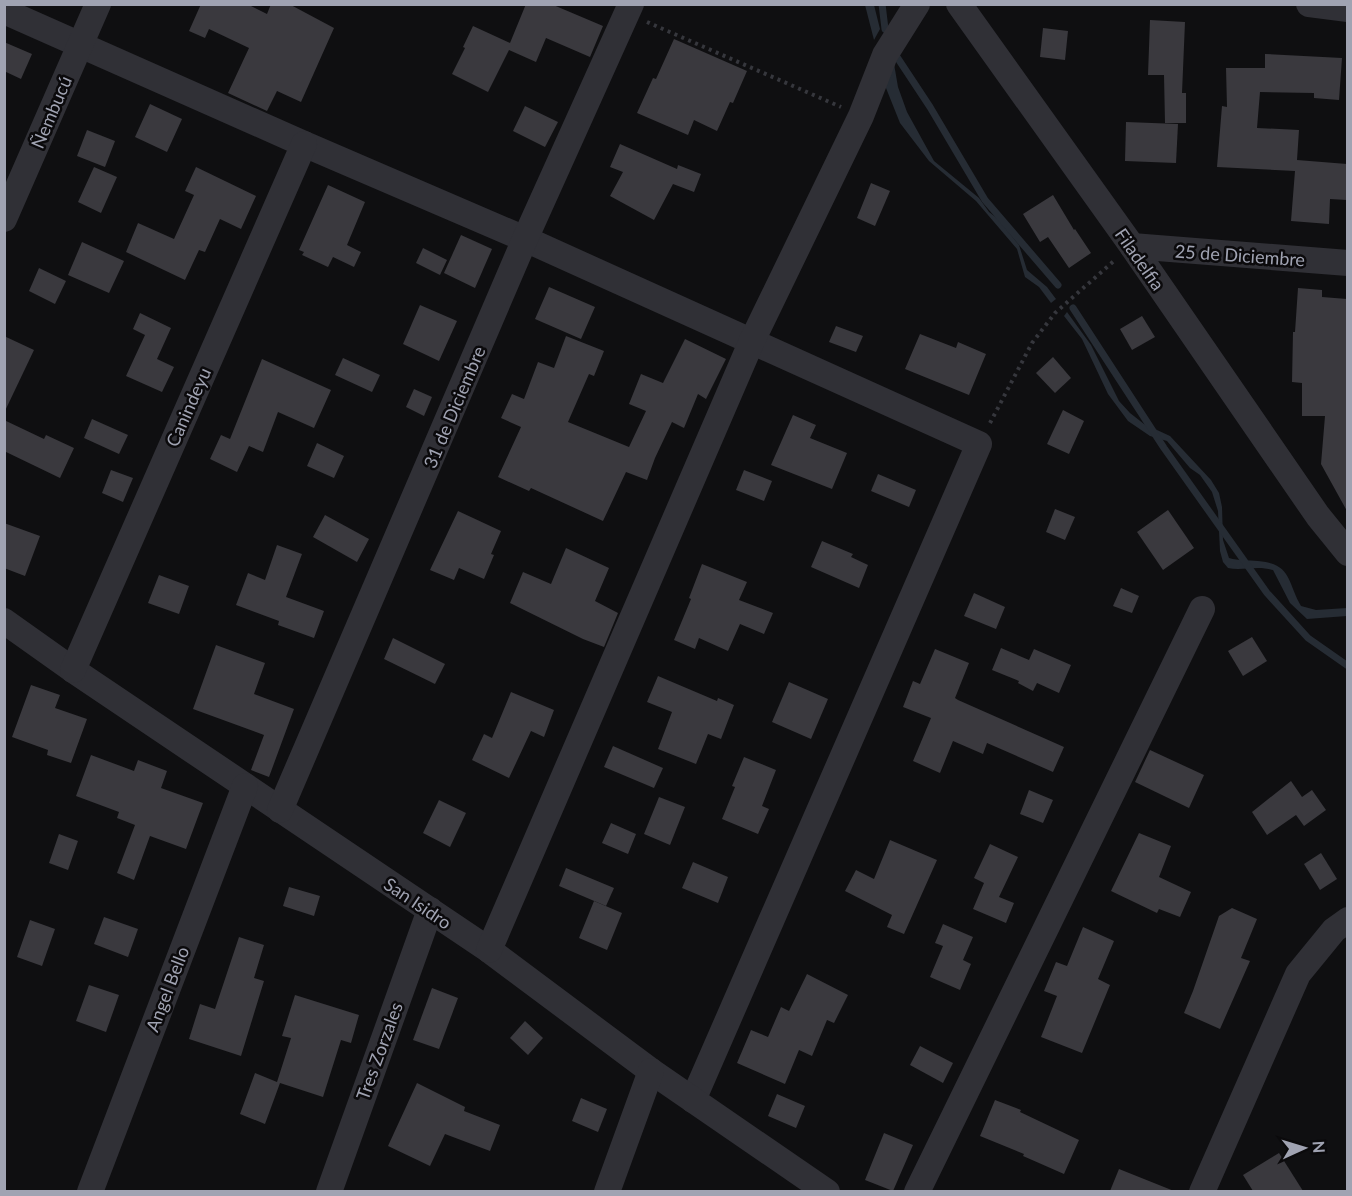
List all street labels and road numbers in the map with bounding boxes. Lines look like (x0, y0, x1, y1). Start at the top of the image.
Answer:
street label: Ñembucú (26, 72, 76, 152)
street label: Filadelfia (1111, 224, 1169, 294)
street label: 25 de Diciembre (1174, 239, 1306, 271)
street label: 31 de Diciembre (418, 343, 490, 471)
street label: Canindeyu (161, 364, 215, 450)
street label: San Isidro (380, 872, 456, 934)
street label: Angel Bello (141, 943, 193, 1035)
street label: Tres Zorzales (351, 999, 407, 1103)

